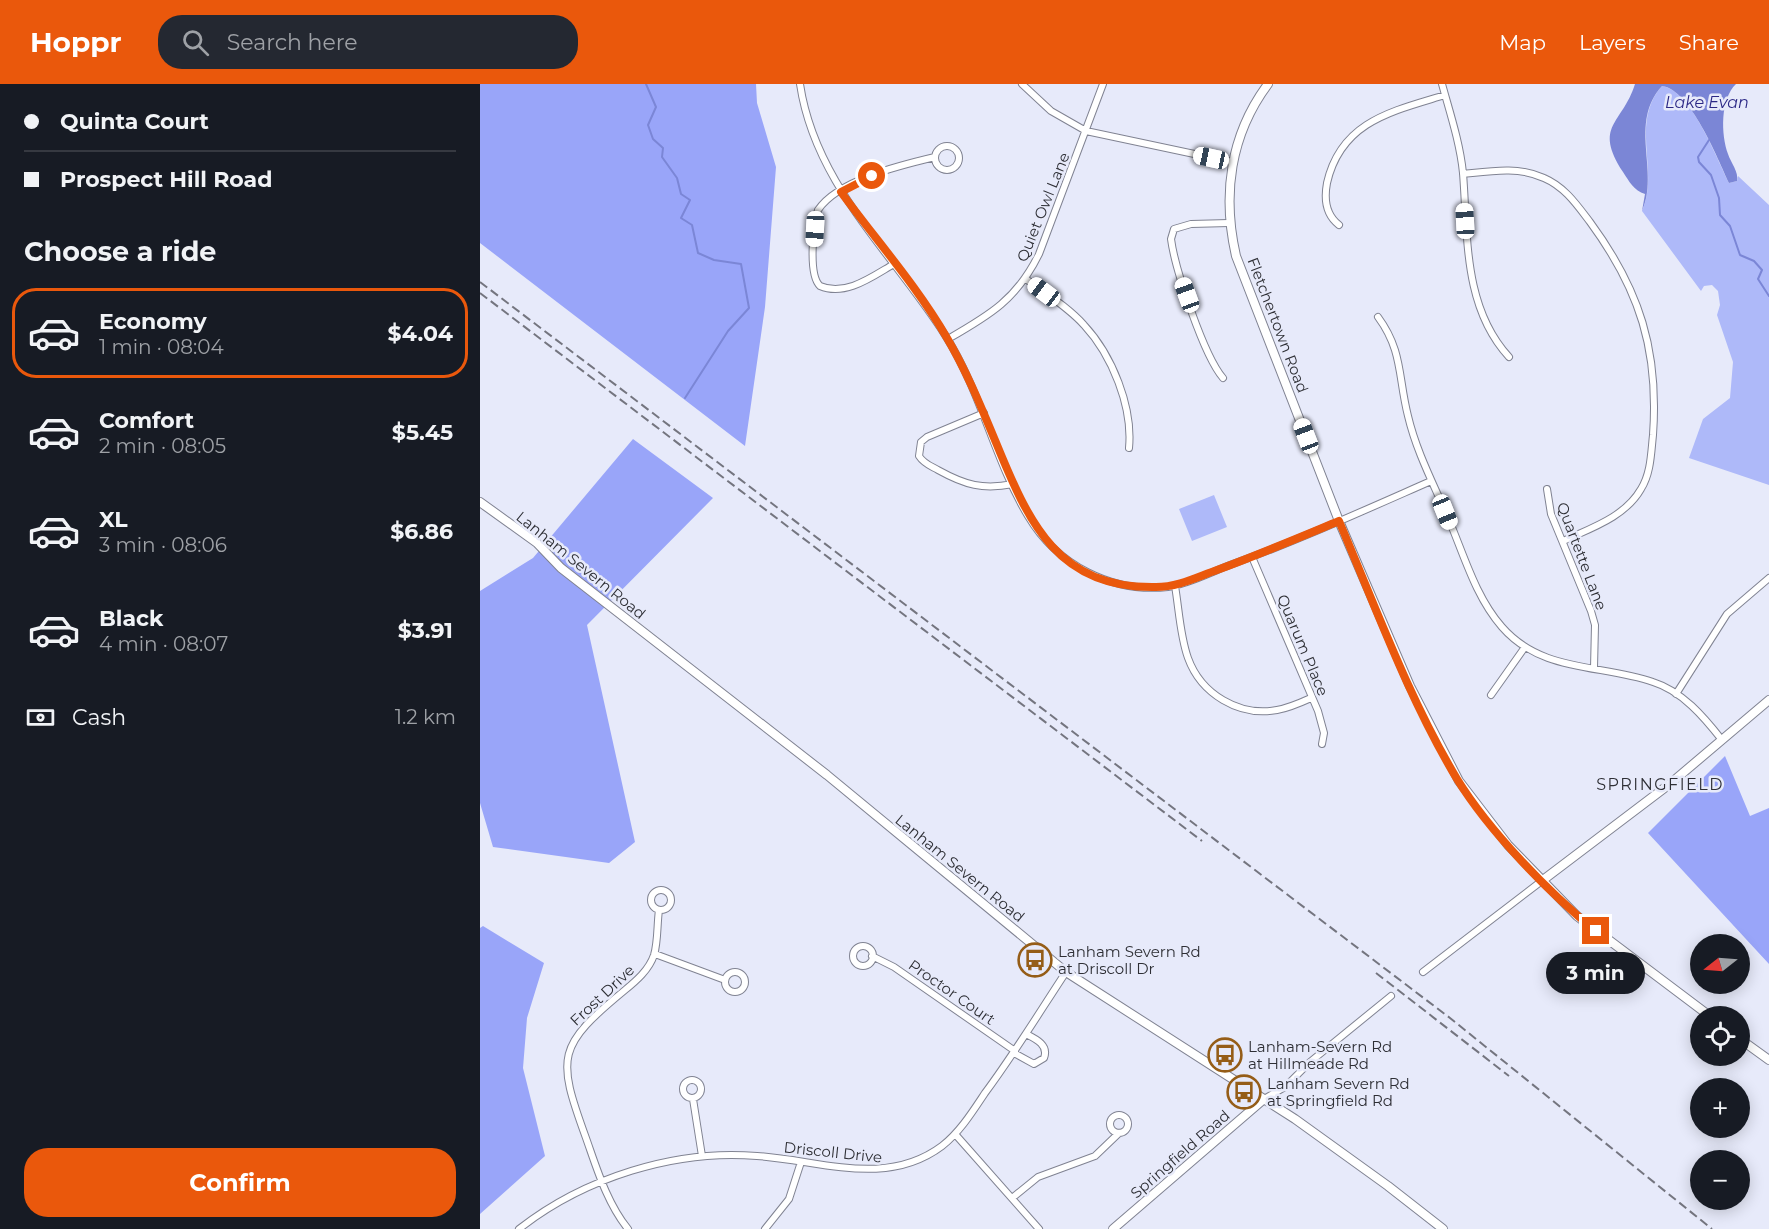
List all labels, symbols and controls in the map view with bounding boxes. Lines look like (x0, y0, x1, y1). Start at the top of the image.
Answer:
search box (158, 15, 578, 69)
text: Hoppr (30, 25, 122, 59)
icon: search (179, 26, 212, 59)
text: Search here (227, 29, 358, 56)
text: Map (1499, 30, 1546, 55)
text: Layers (1579, 30, 1646, 55)
text: Share (1679, 30, 1739, 55)
water label: Lake Evan (1665, 93, 1749, 112)
text: Quinta Court (60, 108, 209, 135)
car (1192, 145, 1230, 171)
street label: Quiet Owl Lane (1012, 149, 1074, 265)
route start (858, 162, 885, 189)
text: Prospect Hill Road (60, 166, 272, 193)
car (1455, 203, 1475, 239)
car (805, 211, 825, 247)
text: Choose a ride (24, 235, 216, 268)
street label: Fletchertown Road (1243, 255, 1313, 395)
car (1024, 274, 1064, 310)
car (1172, 275, 1202, 315)
icon: car (27, 306, 81, 360)
text: Economy (99, 308, 207, 335)
text: $4.04 (388, 320, 453, 347)
text: 1 min · 08:04 (99, 335, 224, 359)
icon: car (27, 405, 81, 459)
text: Comfort (99, 407, 194, 434)
car (1291, 416, 1321, 456)
text: $5.45 (392, 419, 453, 446)
text: 2 min · 08:05 (99, 434, 226, 458)
car (1430, 492, 1460, 532)
street label: Quartette Lane (1553, 499, 1611, 613)
icon: car (27, 504, 81, 558)
text: XL (99, 506, 128, 533)
street label: Lanham Severn Road (512, 507, 650, 623)
text: $6.86 (390, 518, 453, 545)
text: 3 min · 08:06 (99, 533, 227, 557)
street label: Quarum Place (1273, 591, 1333, 699)
icon: car (27, 603, 81, 657)
text: Black (99, 605, 163, 632)
text: $3.91 (398, 617, 453, 644)
text: 4 min · 08:07 (99, 632, 228, 656)
icon: cash (24, 701, 57, 734)
text: Cash (72, 704, 126, 731)
text: 1.2 km (395, 705, 456, 729)
district label: SPRINGFIELD (1596, 775, 1724, 794)
street label: Lanham Severn Road (891, 810, 1029, 926)
route end (1582, 917, 1609, 944)
north arrow (1690, 934, 1750, 994)
map controls (1690, 934, 1750, 1210)
bus stop icon: Lanham Severn Rd at Driscoll Dr (1017, 942, 1053, 978)
place label: Lanham Severn Rd at Driscoll Dr (1058, 942, 1201, 978)
callout: 3 min (1546, 952, 1646, 994)
street label: Proctor Court (905, 955, 999, 1029)
street label: Frost Drive (566, 960, 638, 1030)
text: 3 min (1566, 961, 1625, 985)
button: locate (1690, 1006, 1750, 1066)
bus stop icon: Lanham-Severn Rd at Hillmeade Rd (1207, 1037, 1243, 1073)
place label: Lanham-Severn Rd at Hillmeade Rd (1248, 1037, 1392, 1073)
bus stop icon: Lanham Severn Rd at Springfield Rd (1226, 1074, 1262, 1110)
place label: Lanham Severn Rd at Springfield Rd (1267, 1074, 1410, 1110)
button: + (1690, 1078, 1750, 1138)
street label: Springfield Road (1126, 1106, 1234, 1202)
street label: Driscoll Drive (783, 1137, 883, 1167)
button: Confirm (24, 1148, 456, 1217)
button: − (1690, 1150, 1750, 1210)

